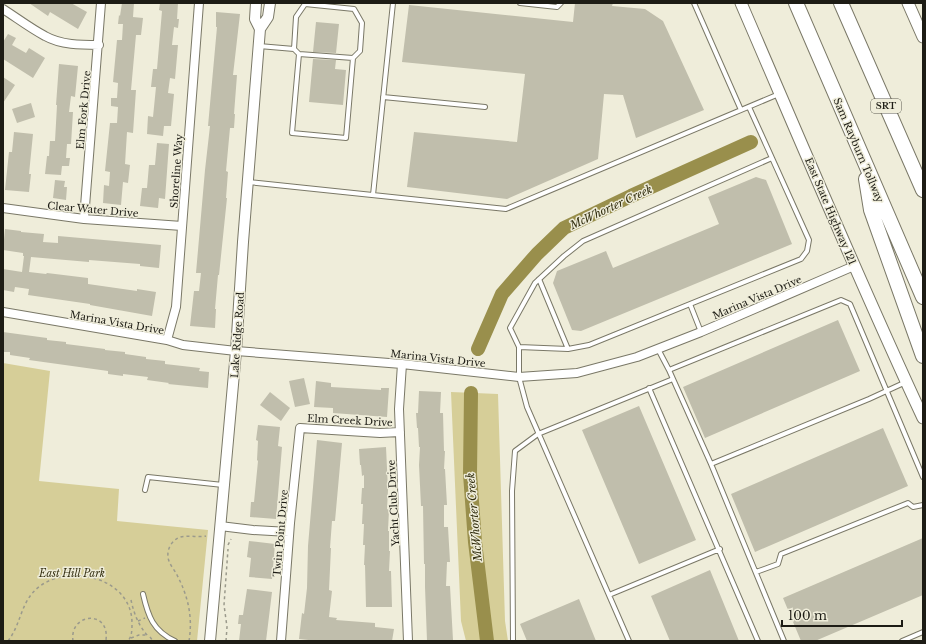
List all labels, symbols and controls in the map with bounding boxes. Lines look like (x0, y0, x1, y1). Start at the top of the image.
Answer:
street label: Elm Fork Drive (74, 70, 93, 150)
street label: Sam Rayburn Tollway (831, 96, 887, 205)
road number: SRT (871, 99, 901, 113)
street label: Shoreline Way (167, 133, 186, 209)
street label: East State Highway 121 (802, 156, 859, 267)
water label: McWhorter Creek (567, 182, 655, 233)
street label: Clear Water Drive (47, 199, 139, 220)
street label: Marina Vista Drive (711, 273, 804, 322)
street label: Lake Ridge Road (228, 291, 247, 379)
street label: Marina Vista Drive (69, 308, 165, 337)
street label: Marina Vista Drive (390, 347, 487, 370)
street label: Elm Creek Drive (307, 412, 393, 429)
street label: Yacht Club Drive (385, 459, 402, 548)
water label: McWhorter Creek (463, 472, 485, 563)
street label: Twin Point Drive (270, 489, 291, 577)
park label: East Hill Park (38, 567, 105, 580)
scale bar (782, 602, 902, 628)
text: 100 m (788, 608, 827, 623)

